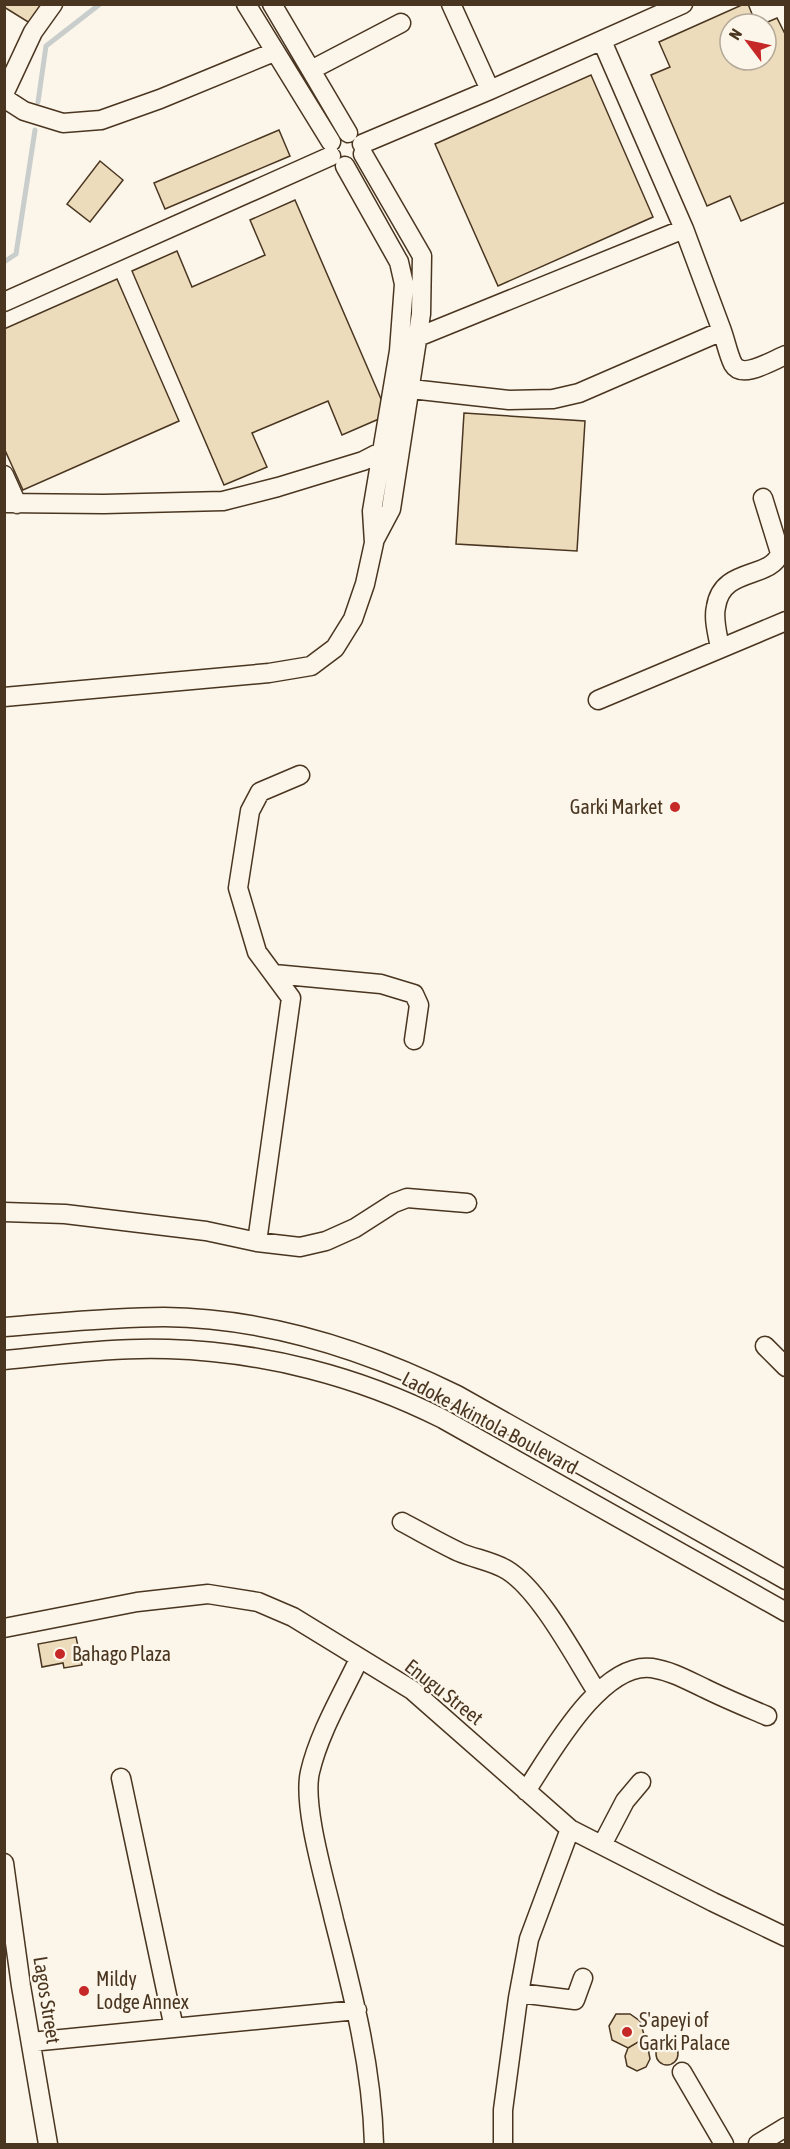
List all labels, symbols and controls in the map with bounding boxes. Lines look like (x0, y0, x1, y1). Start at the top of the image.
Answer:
north arrow (718, 12, 778, 72)
text: N (725, 25, 745, 43)
place label: Garki Market (570, 795, 663, 818)
marker: Garki Market (668, 800, 682, 814)
street label: Ladoke Akintola Boulevard (398, 1366, 582, 1479)
place label: Bahago Plaza (72, 1642, 171, 1665)
marker: Bahago Plaza (53, 1647, 67, 1661)
street label: Enugu Street (401, 1654, 488, 1729)
street label: Lagos Street (29, 1955, 66, 2046)
place label: Mildy Lodge Annex (96, 1967, 189, 2013)
marker: Mildy Lodge Annex (77, 1984, 91, 1998)
place label: S'apeyi of Garki Palace (639, 2008, 730, 2054)
marker: S'apeyi of Garki Palace (620, 2025, 634, 2039)

